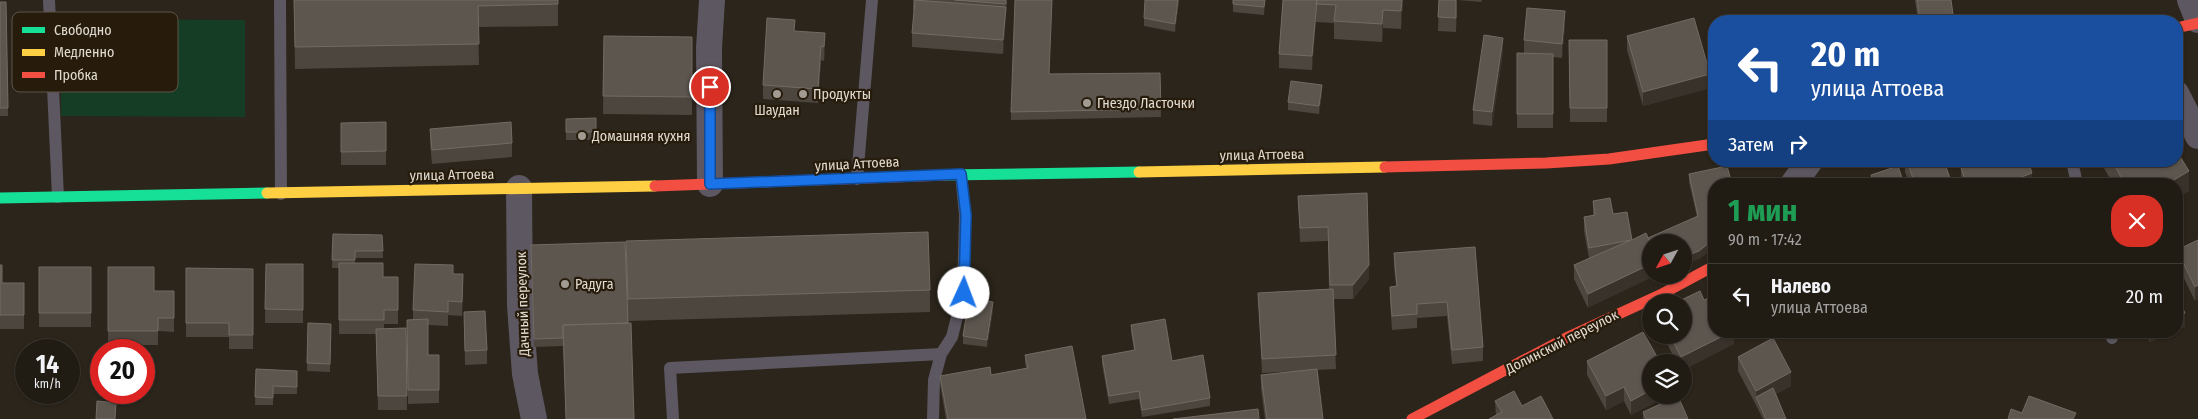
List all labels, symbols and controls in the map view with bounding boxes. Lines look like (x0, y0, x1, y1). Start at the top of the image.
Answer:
legend (12, 12, 178, 92)
text: Свободно (54, 22, 112, 39)
text: 20 m (1811, 33, 1880, 75)
icon: left (1728, 35, 1793, 100)
text: Медленно (54, 44, 114, 61)
pin (689, 66, 731, 108)
text: Пробка (54, 67, 98, 84)
icon: arrive (696, 73, 724, 101)
text: улица Аттоева (1811, 75, 1944, 102)
place label: Продукты (813, 86, 871, 103)
marker: Шаудан (771, 88, 783, 100)
marker: Продукты (797, 88, 809, 100)
place label: Гнездо Ласточки (1097, 95, 1195, 112)
marker: Гнездо Ласточки (1081, 97, 1093, 109)
place label: Шаудан (754, 102, 800, 119)
place label: Домашняя кухня (591, 128, 691, 145)
marker: Домашняя кухня (576, 130, 588, 142)
icon: right (1784, 130, 1812, 158)
text: Затем (1728, 133, 1774, 156)
street label: улица Аттоева (1219, 146, 1305, 164)
street label: улица Аттоева (814, 153, 900, 175)
street label: улица Аттоева (409, 166, 495, 184)
text: 1 мин (1728, 193, 1797, 229)
button: close (2111, 195, 2163, 247)
text: 90 m · 17:42 (1728, 230, 1802, 249)
north arrow (1642, 234, 1692, 284)
map controls (1642, 234, 1692, 404)
street label: Дачный переулок (513, 251, 533, 358)
position arrow (937, 266, 989, 318)
text: Налево (1771, 275, 1831, 298)
place label: Радуга (575, 276, 614, 293)
marker: Радуга (559, 278, 571, 290)
icon: left (1728, 282, 1756, 310)
text: 20 m (2126, 285, 2163, 308)
button: search (1642, 294, 1692, 344)
text: улица Аттоева (1771, 298, 1868, 317)
street label: Долинский переулок (1502, 306, 1621, 378)
speed limit sign: 20 (90, 339, 155, 404)
text: 14 (36, 350, 59, 380)
button: layers (1642, 354, 1692, 404)
text: km/h (34, 377, 61, 391)

